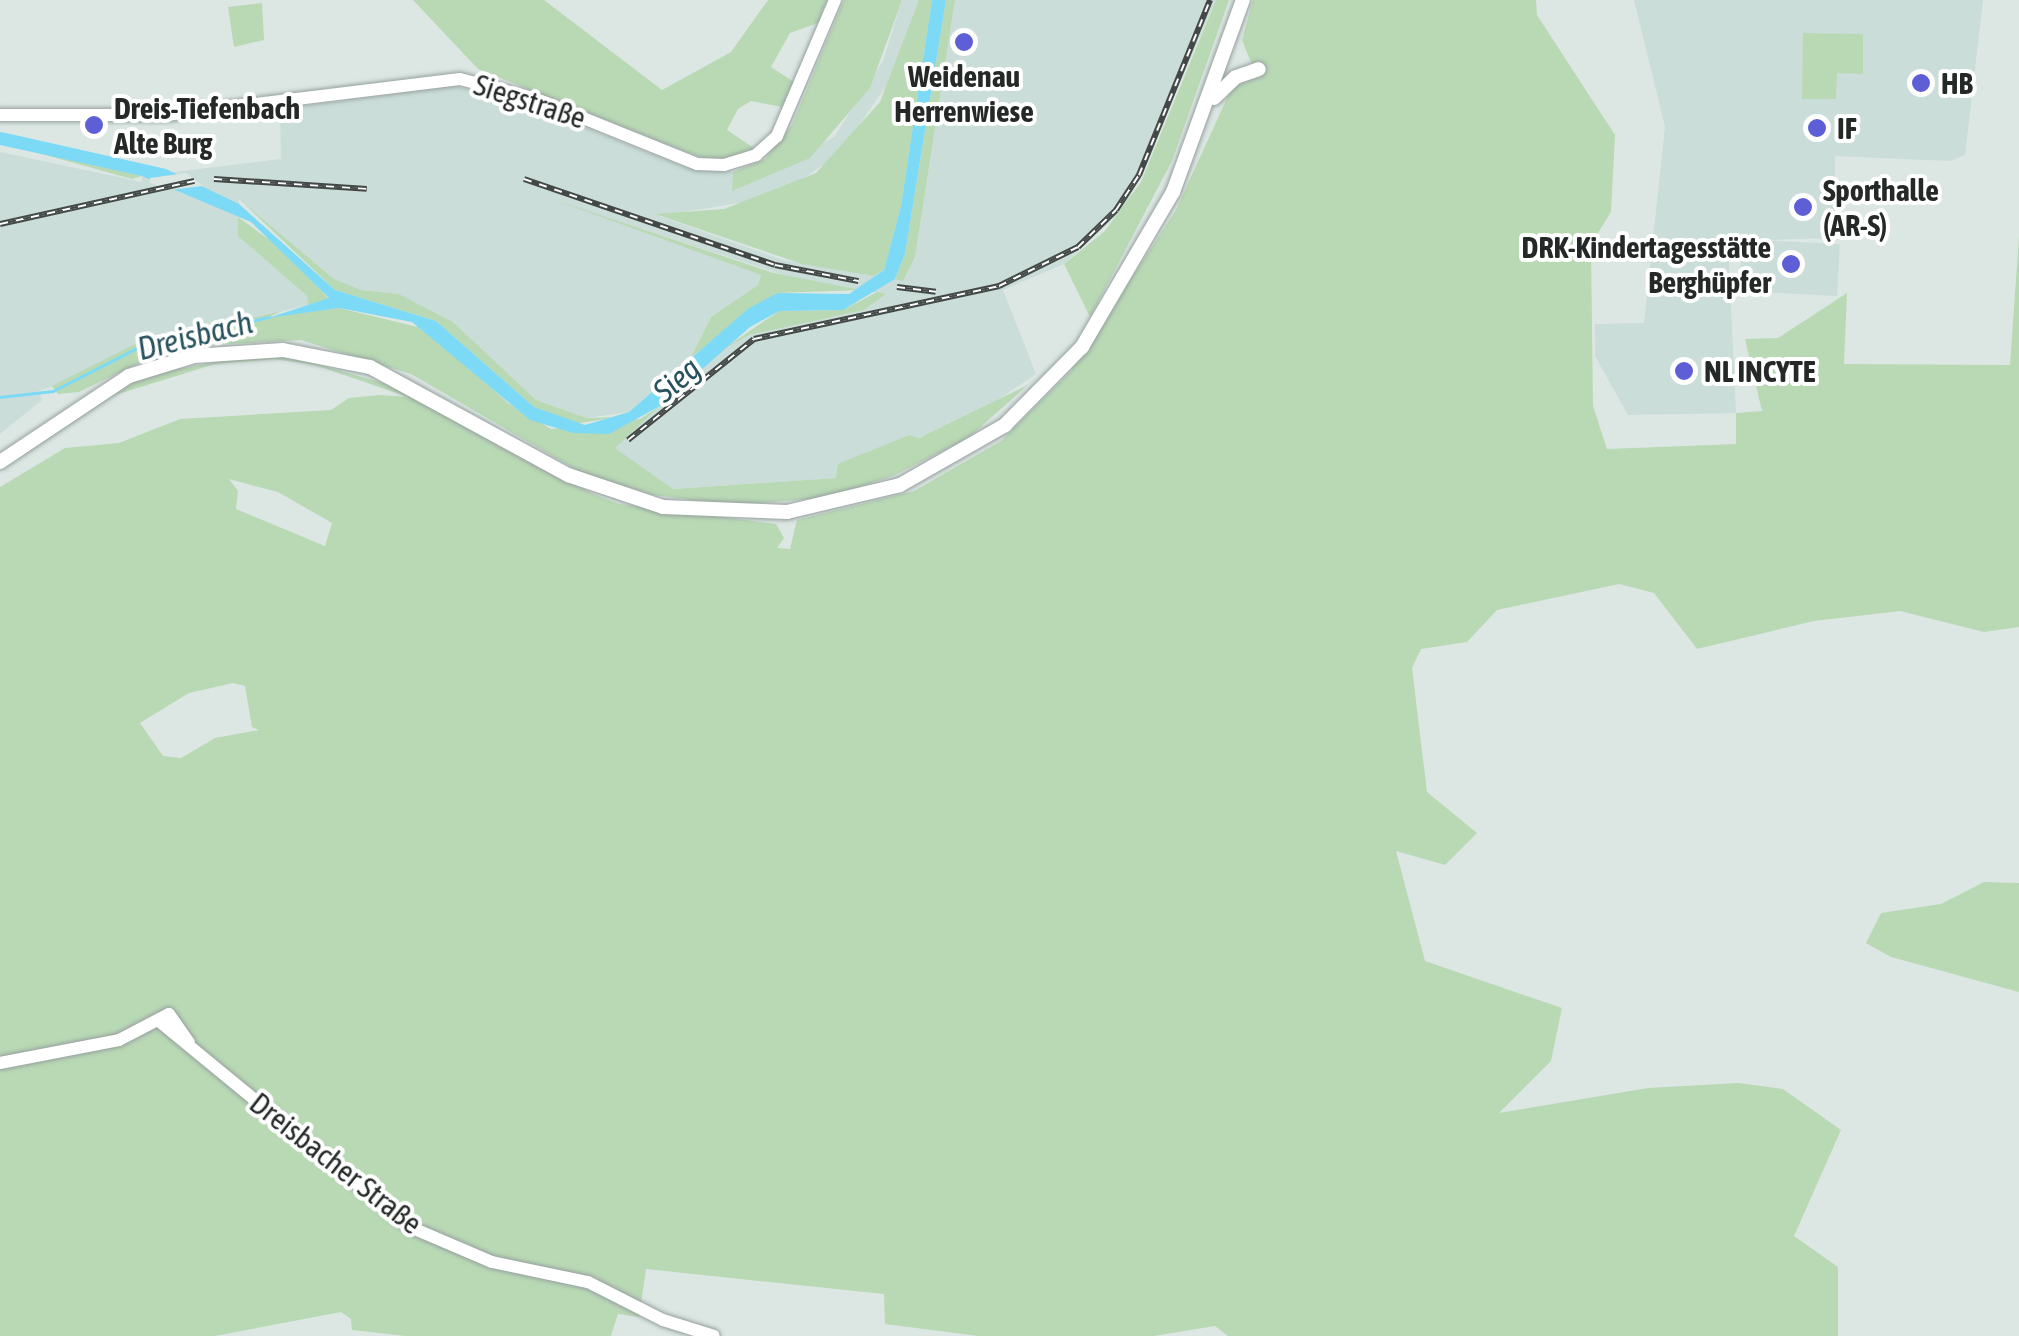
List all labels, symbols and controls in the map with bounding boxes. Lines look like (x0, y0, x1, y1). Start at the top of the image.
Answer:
marker: Weidenau Herrenwiese (953, 31, 975, 53)
place label: Weidenau Herrenwiese (894, 58, 1034, 128)
place label: HB (1941, 65, 1973, 101)
street label: Siegstraße (470, 66, 590, 136)
marker: HB (1910, 72, 1932, 94)
place label: Dreis-Tiefenbach Alte Burg (114, 90, 300, 160)
place label: IF (1837, 110, 1857, 146)
marker: Dreis-Tiefenbach Alte Burg (83, 114, 105, 136)
marker: IF (1806, 117, 1828, 139)
place label: Sporthalle (AR-S) (1823, 172, 1939, 242)
marker: Sporthalle (AR-S) (1792, 196, 1814, 218)
place label: DRK-Kindertagesstätte Berghüpfer (1522, 229, 1771, 300)
marker: DRK-Kindertagesstätte Berghüpfer (1780, 253, 1802, 275)
water label: Dreisbach (134, 303, 256, 369)
water label: Sieg (646, 349, 708, 411)
place label: NL INCYTE (1704, 353, 1816, 389)
marker: NL INCYTE (1673, 360, 1695, 382)
street label: Dreisbacher Straße (243, 1085, 429, 1241)

